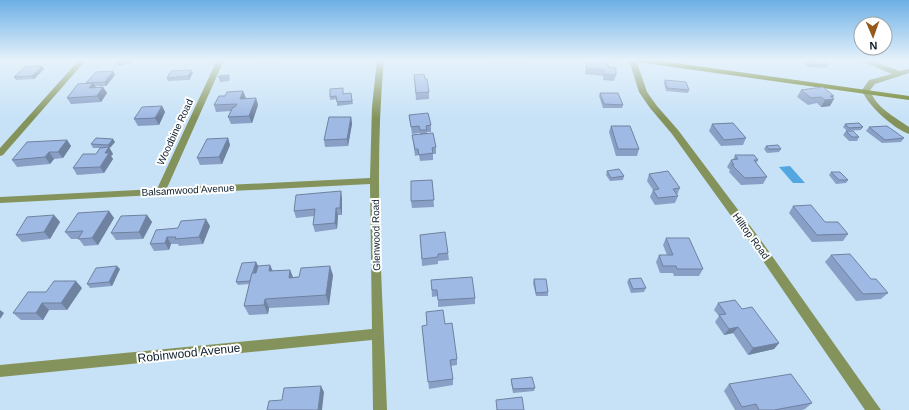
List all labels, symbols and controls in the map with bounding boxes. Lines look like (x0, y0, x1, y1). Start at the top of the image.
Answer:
north arrow (853, 16, 893, 56)
text: N (869, 40, 878, 52)
street label: Woodbine Road (155, 97, 195, 167)
street label: Balsamwood Avenue (141, 182, 235, 198)
street label: Glenwood Road (370, 199, 382, 271)
street label: Hilltop Road (731, 211, 771, 261)
street label: Robinwood Avenue (137, 341, 241, 365)

